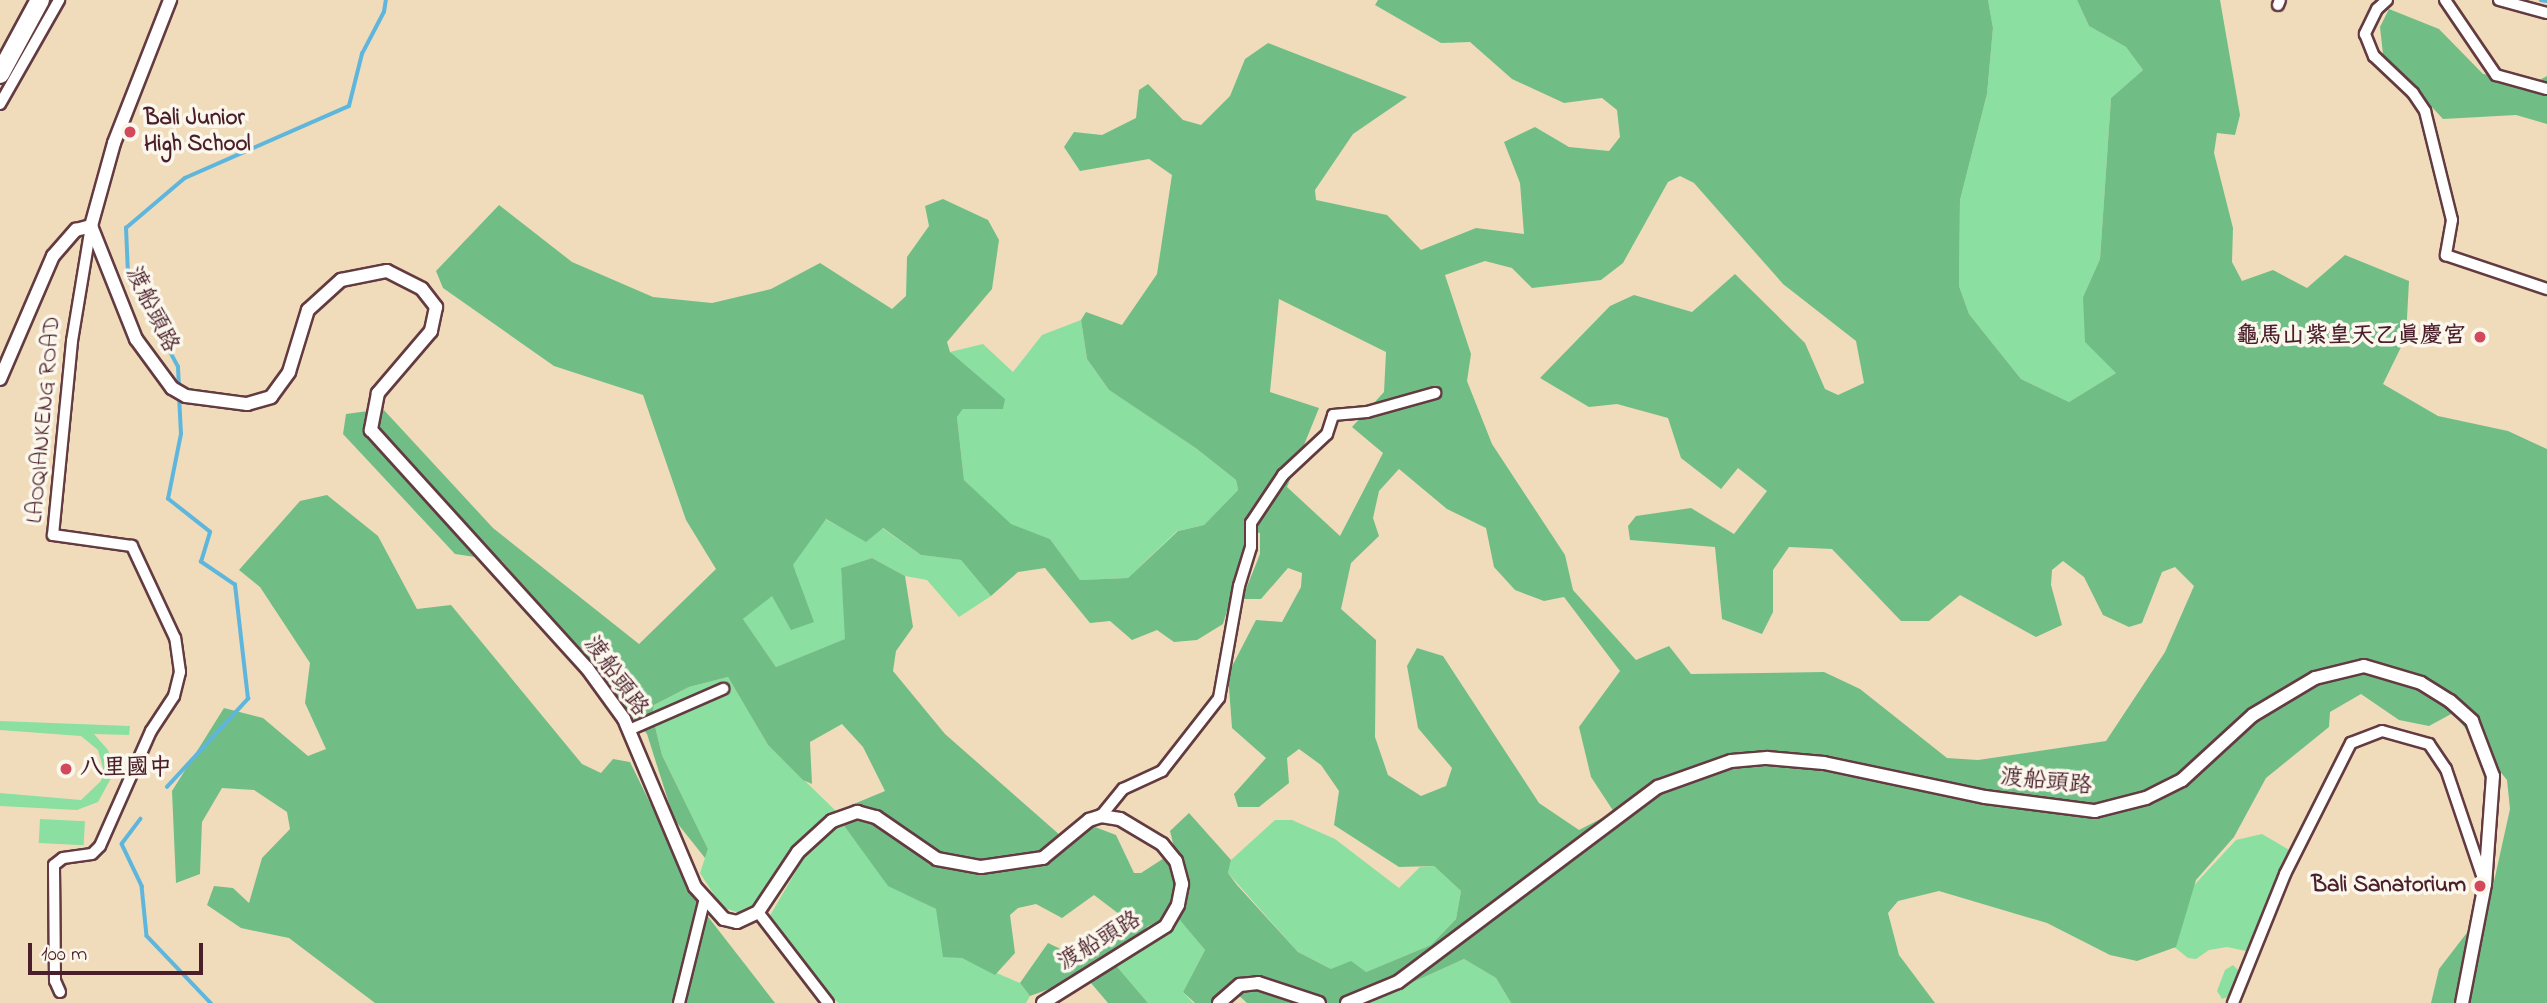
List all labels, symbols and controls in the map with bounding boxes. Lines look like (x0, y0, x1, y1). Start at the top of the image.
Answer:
place label: Bali Junior High School (144, 105, 251, 159)
marker: Bali Junior High School (122, 124, 138, 140)
street label: 渡船頭路 (118, 263, 184, 357)
street label: LAOQIANKENG ROAD (22, 315, 68, 525)
place label: 龜馬山紫皇天乙真慶宮 (2236, 323, 2466, 351)
marker: 龜馬山紫皇天乙真慶宮 (2472, 329, 2488, 345)
street label: 渡船頭路 (577, 632, 653, 722)
place label: 八里國中 (80, 755, 172, 783)
marker: 八里國中 (58, 761, 74, 777)
street label: 渡船頭路 (1999, 764, 2093, 802)
place label: Bali Sanatorium (2312, 872, 2466, 900)
marker: Bali Sanatorium (2472, 878, 2488, 894)
street label: 渡船頭路 (1053, 906, 1147, 978)
scale bar (32, 930, 206, 974)
text: 100 m (41, 940, 87, 970)

